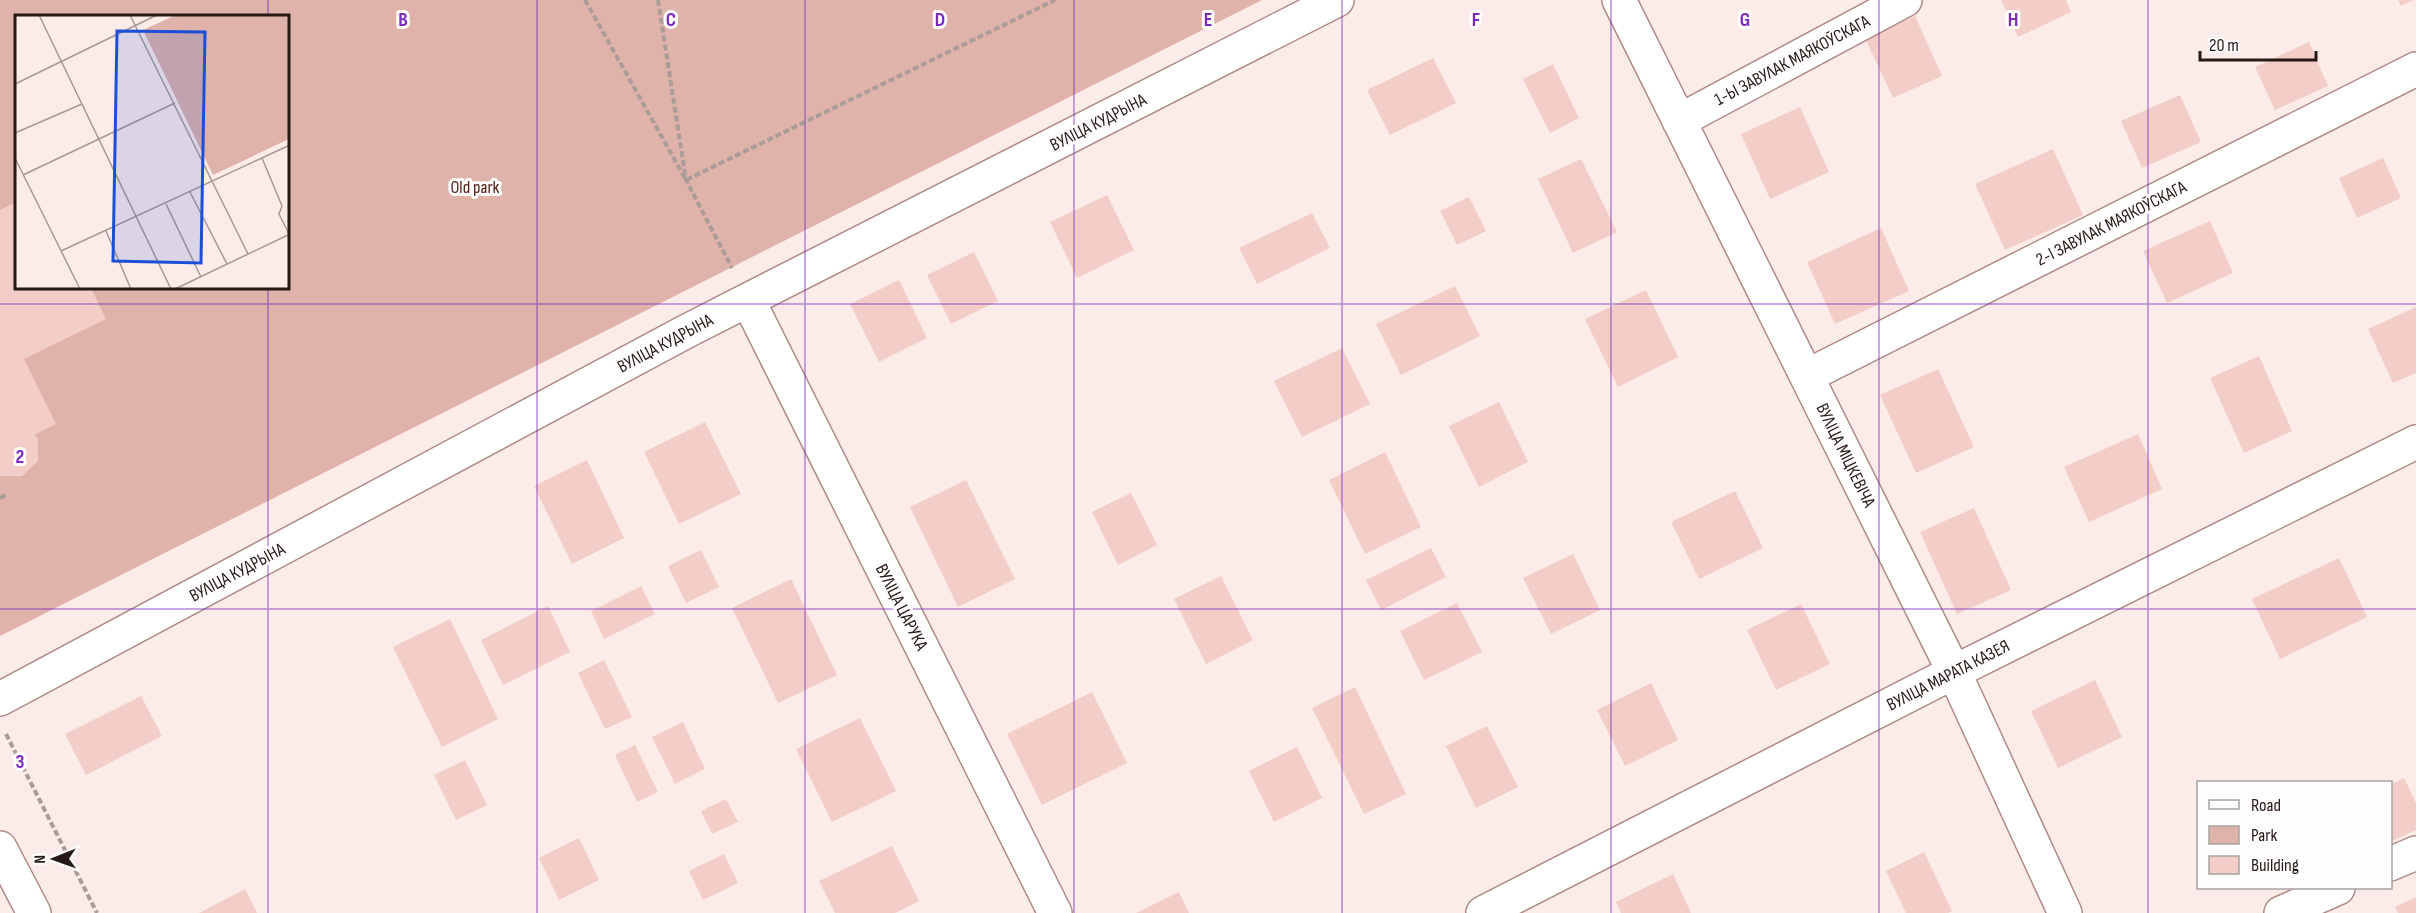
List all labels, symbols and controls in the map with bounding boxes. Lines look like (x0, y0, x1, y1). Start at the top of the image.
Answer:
text: B (398, 8, 408, 32)
text: C (666, 8, 676, 32)
text: D (935, 8, 945, 32)
text: E (1204, 8, 1212, 32)
text: F (1472, 8, 1480, 32)
text: G (1740, 8, 1750, 32)
text: H (2008, 8, 2018, 32)
street label: 1-Ы ЗАВУЛАК МАЯКОЎСКАГА (1711, 11, 1874, 110)
inset map (15, 15, 290, 290)
scale bar (2200, 24, 2316, 62)
text: 20 m (2209, 35, 2239, 56)
street label: ВУЛІЦА КУДРЫНА (1047, 89, 1150, 156)
street label: 2-І ЗАВУЛАК МАЯКОЎСКАГА (2033, 176, 2190, 270)
park label: Old park (451, 177, 500, 198)
street label: ВУЛІЦА КУДРЫНА (614, 309, 717, 377)
street label: ВУЛІЦА МІЦКЕВІЧА (1811, 400, 1880, 511)
text: 2 (16, 445, 24, 469)
street label: ВУЛІЦА КУДРЫНА (186, 538, 289, 606)
street label: ВУЛІЦА ЦАРУКА (871, 561, 932, 654)
street label: ВУЛІЦА МАРАТА КАЗЕЯ (1883, 635, 2013, 715)
text: 3 (16, 750, 25, 774)
legend (2197, 781, 2392, 889)
text: Road (2251, 795, 2281, 816)
text: Park (2251, 825, 2277, 846)
north arrow (24, 829, 84, 889)
text: N (31, 855, 50, 864)
text: Building (2251, 855, 2299, 876)

